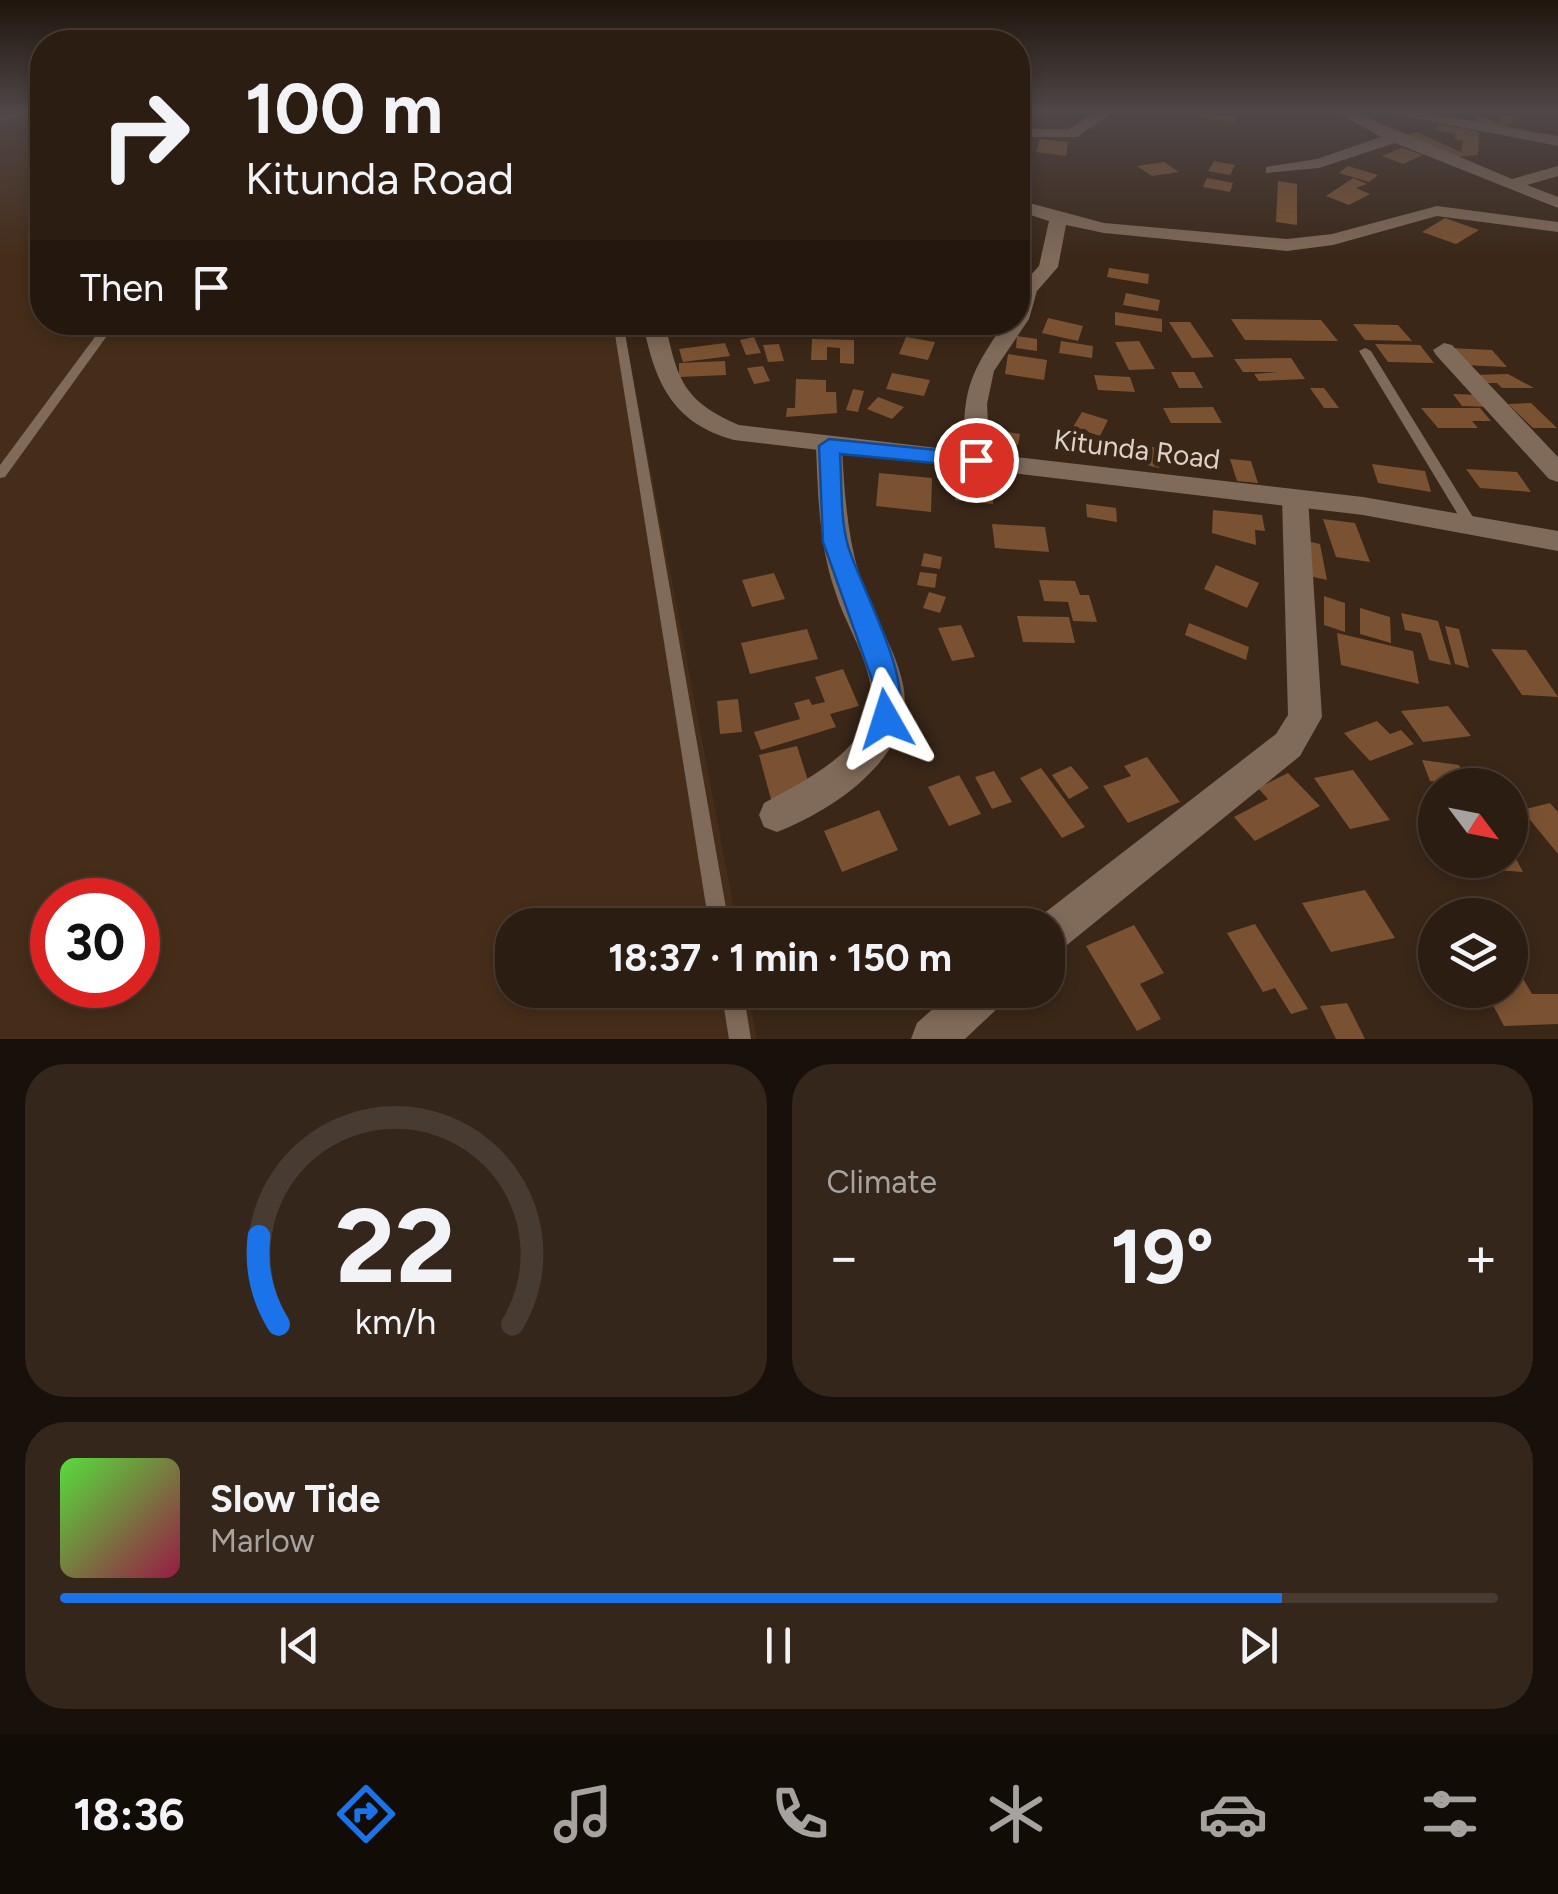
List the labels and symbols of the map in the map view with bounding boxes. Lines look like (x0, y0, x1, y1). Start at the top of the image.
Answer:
pin (934, 418, 1019, 503)
street label: Kitunda Road (1052, 422, 1222, 476)
position arrow (834, 667, 938, 771)
north arrow (1418, 768, 1528, 878)
speed limit sign: 30 (30, 878, 160, 1008)

